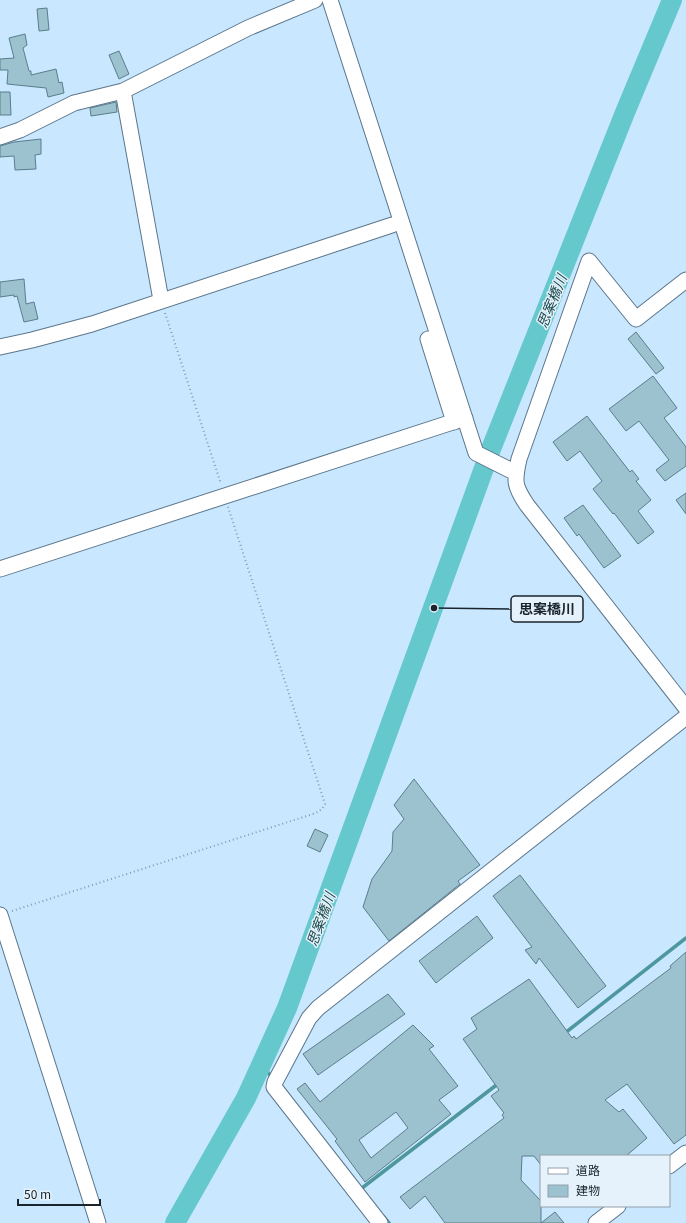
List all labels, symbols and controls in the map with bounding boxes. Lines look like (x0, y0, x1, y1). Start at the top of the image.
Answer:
water label: 思案橋川 (531, 269, 572, 331)
callout: 思案橋川 (511, 596, 583, 622)
text: 思案橋川 (519, 598, 575, 618)
water label: 思案橋川 (301, 887, 340, 949)
legend (540, 1155, 670, 1207)
text: 道路 (576, 1161, 600, 1178)
scale bar (18, 1181, 100, 1207)
text: 建物 (576, 1181, 600, 1198)
text: 50 m (24, 1185, 51, 1202)

